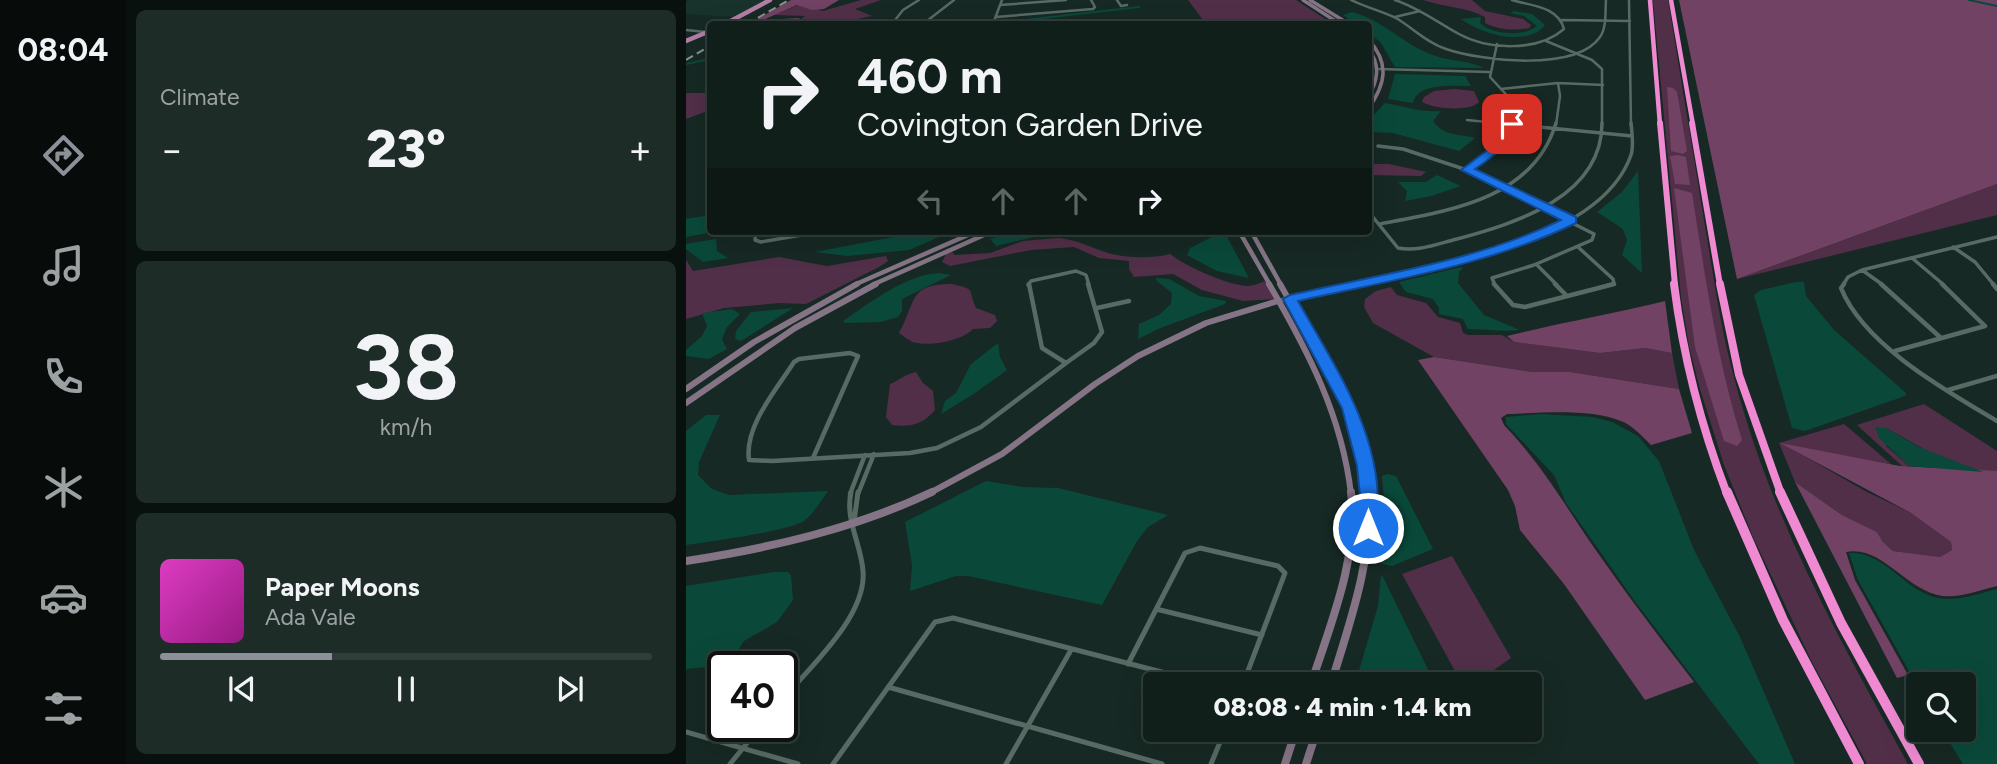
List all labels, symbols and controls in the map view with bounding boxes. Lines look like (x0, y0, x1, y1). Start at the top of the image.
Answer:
text: 08:04 (18, 31, 108, 69)
text: 460 m (857, 46, 1003, 105)
icon: right (742, 49, 833, 140)
text: Climate (160, 83, 239, 111)
pin (1482, 94, 1542, 154)
icon: arrive (1493, 105, 1531, 143)
text: Covington Garden Drive (857, 106, 1203, 144)
text: 23° (366, 118, 446, 180)
text: − (160, 127, 184, 173)
text: + (628, 127, 652, 173)
icon: directions (39, 131, 88, 180)
icon: left (911, 182, 949, 220)
icon: ahead (984, 182, 1022, 220)
icon: ahead (1057, 182, 1095, 220)
icon: right (1130, 182, 1168, 220)
icon: music (39, 241, 88, 290)
text: 38 (353, 313, 459, 422)
icon: phone (39, 352, 88, 401)
text: km/h (380, 413, 432, 441)
icon: climate (39, 463, 88, 512)
position arrow (1331, 491, 1405, 565)
text: Paper Moons (265, 571, 420, 603)
icon: car (39, 573, 88, 622)
text: Ada Vale (265, 603, 356, 631)
speed limit sign: 40 (707, 651, 798, 742)
icon: previous (223, 670, 261, 708)
icon: pause (387, 670, 425, 708)
icon: next (551, 670, 589, 708)
map controls (1906, 672, 1976, 742)
button: search (1906, 672, 1976, 742)
icon: filters (39, 684, 88, 733)
text: 08:08 · 4 min · 1.4 km (1213, 691, 1472, 723)

